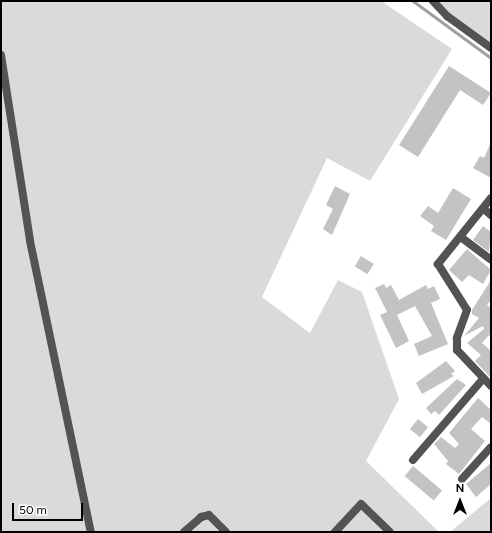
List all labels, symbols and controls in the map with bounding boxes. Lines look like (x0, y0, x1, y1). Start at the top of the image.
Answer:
north arrow (440, 481, 480, 521)
text: N (456, 482, 464, 495)
scale bar (14, 495, 85, 521)
text: 50 m (19, 503, 47, 517)

